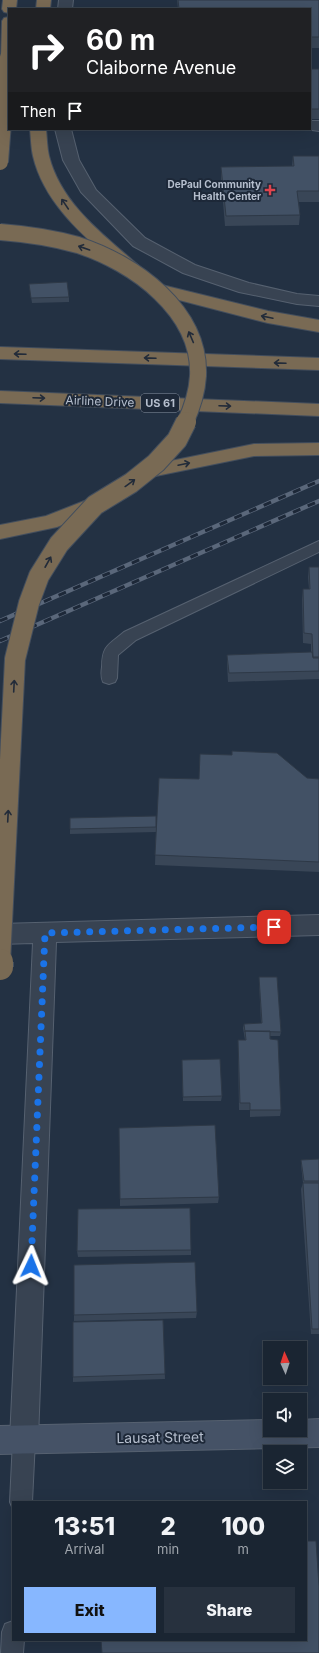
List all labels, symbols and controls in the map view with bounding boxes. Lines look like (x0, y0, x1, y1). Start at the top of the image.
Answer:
text: 60 m (86, 23, 155, 57)
icon: right (20, 24, 72, 76)
text: Claiborne Avenue (86, 57, 236, 78)
icon: arrive (64, 100, 86, 122)
text: Then (20, 102, 56, 121)
place label: DePaul Community Health Center (168, 178, 261, 202)
marker: DePaul Community Health Center (264, 184, 276, 196)
one-way arrow (61, 199, 69, 210)
one-way arrow (78, 244, 91, 251)
one-way arrow (261, 312, 274, 320)
one-way arrow (187, 332, 194, 344)
one-way arrow (14, 350, 27, 358)
one-way arrow (144, 355, 157, 362)
one-way arrow (274, 359, 287, 367)
street label: Airline Drive (65, 392, 135, 410)
road number: US 61 (141, 394, 179, 412)
one-way arrow (32, 395, 45, 402)
one-way arrow (218, 402, 231, 410)
one-way arrow (177, 459, 190, 467)
one-way arrow (124, 479, 135, 488)
one-way arrow (44, 556, 52, 568)
one-way arrow (10, 680, 18, 693)
one-way arrow (4, 810, 11, 823)
pin (257, 910, 291, 944)
icon: arrive (263, 916, 285, 938)
position arrow (10, 1245, 52, 1287)
north arrow (263, 1341, 307, 1385)
map controls (263, 1341, 307, 1489)
button: sound (263, 1393, 307, 1437)
street label: Lausat Street (116, 1428, 204, 1446)
button: layers (263, 1445, 307, 1489)
text: 13:51 (54, 1512, 115, 1541)
text: 2 (160, 1512, 176, 1541)
text: 100 (221, 1512, 265, 1541)
text: Arrival (64, 1541, 105, 1557)
text: min (157, 1541, 179, 1557)
text: m (237, 1541, 249, 1557)
button: Exit (24, 1587, 156, 1633)
button: Share (164, 1587, 295, 1633)

